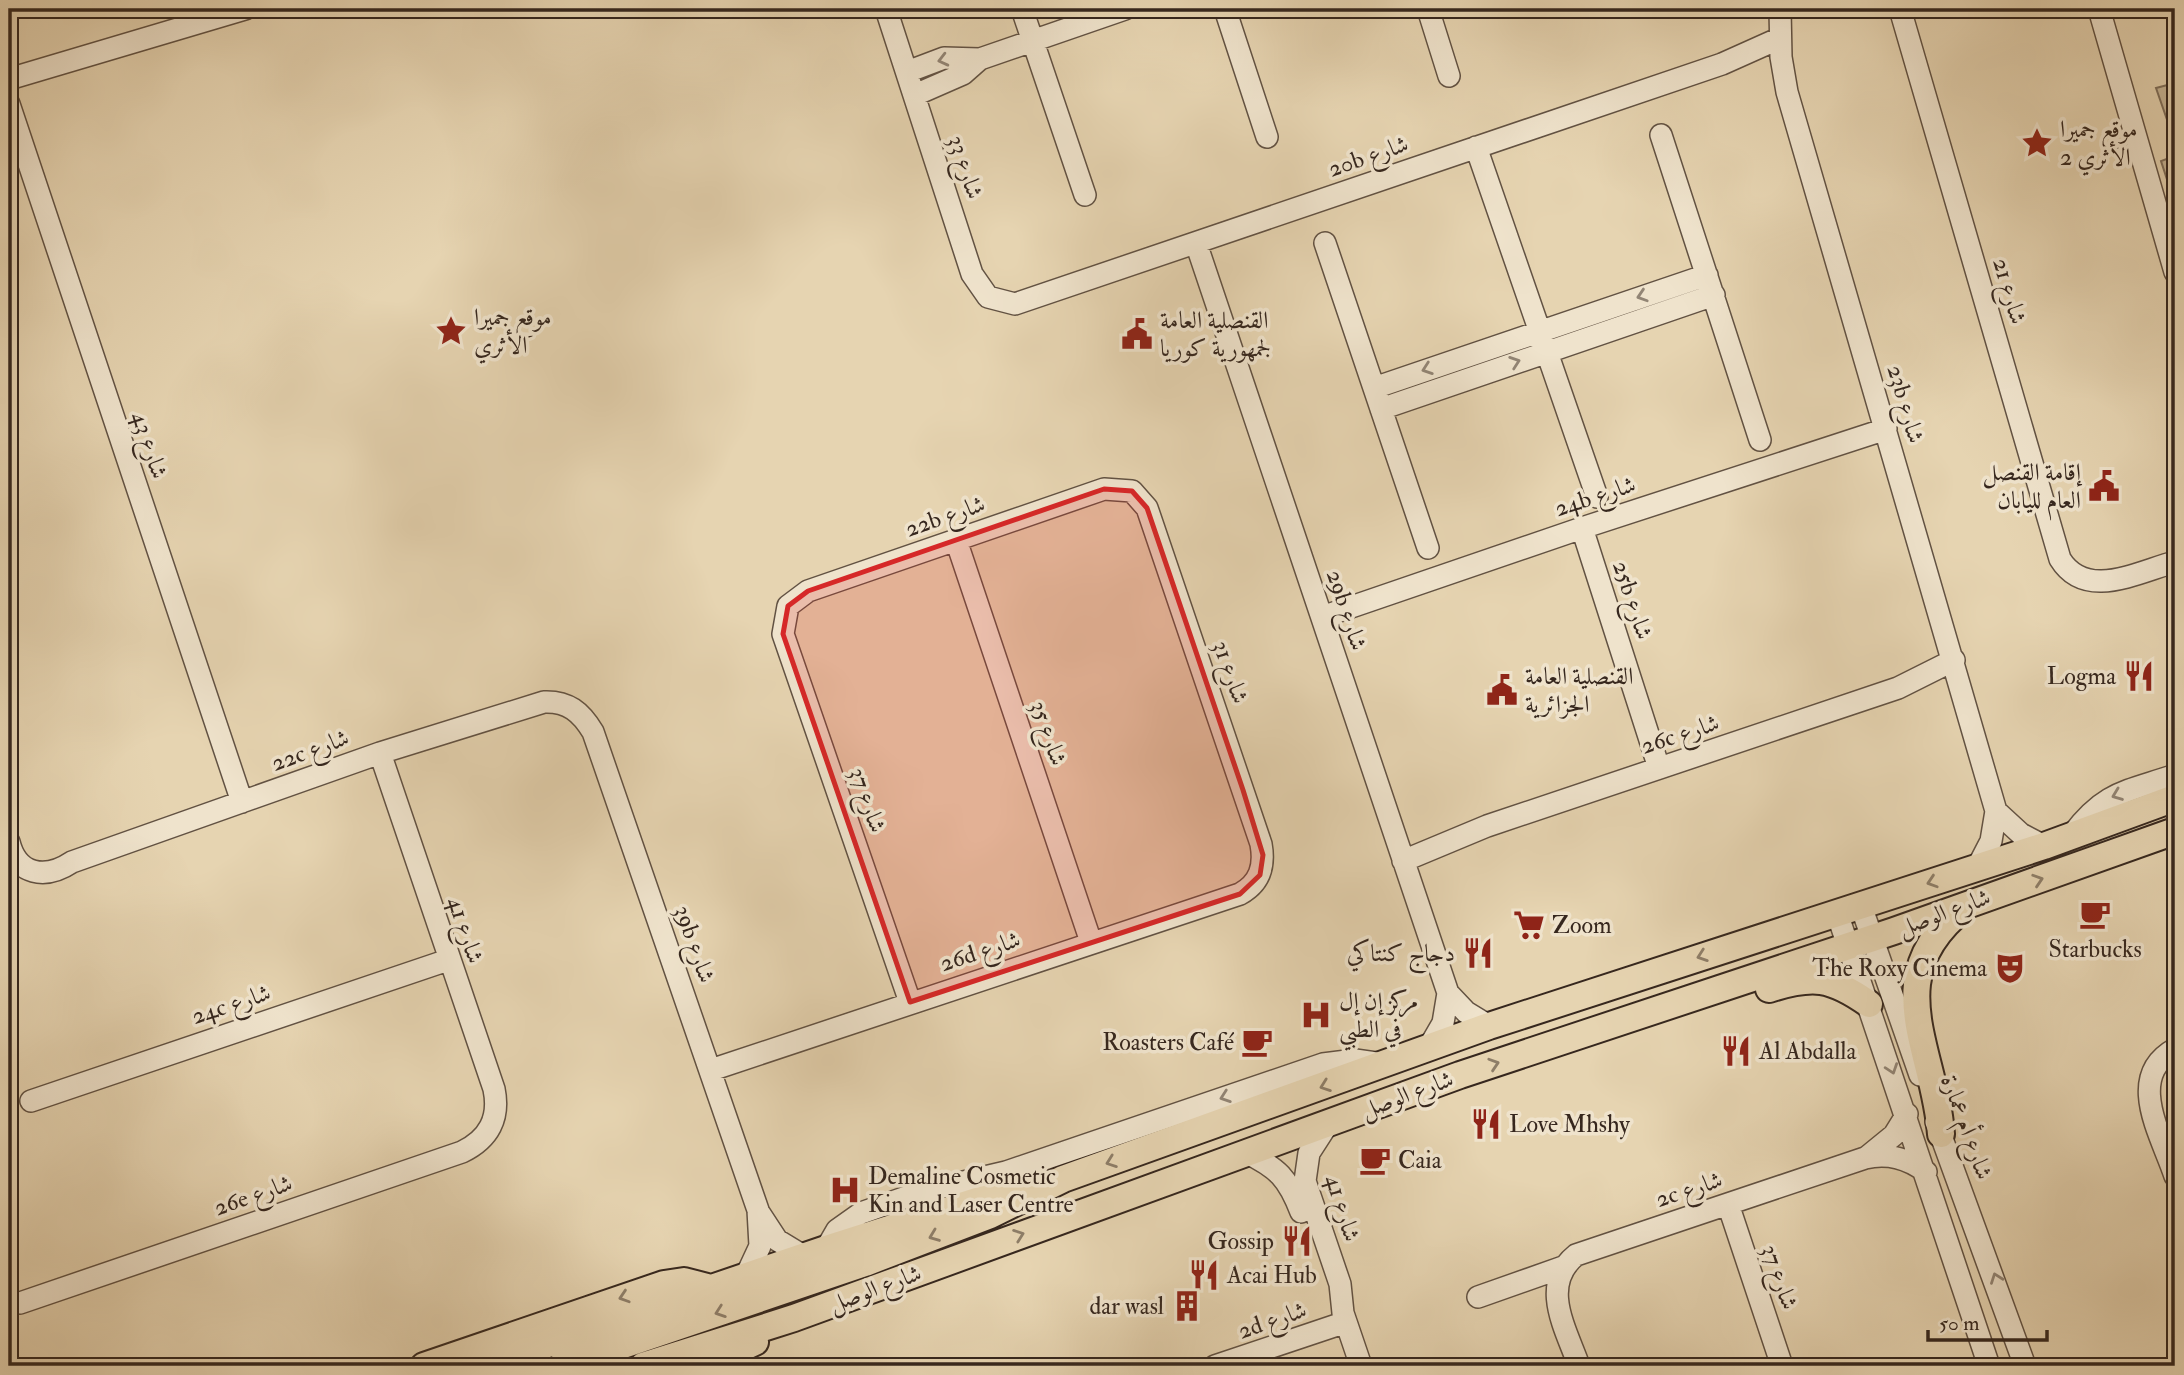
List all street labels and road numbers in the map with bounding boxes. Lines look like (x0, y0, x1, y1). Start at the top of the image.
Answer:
street label: 20b شارع (1324, 128, 1414, 188)
street label: شارع 33 (937, 131, 990, 204)
street label: شارع 21 (1981, 254, 2034, 329)
street label: 23b شارع (1876, 361, 1931, 448)
street label: شارع 43 (120, 408, 175, 484)
street label: 24b شارع (1551, 469, 1641, 528)
street label: 22b شارع (901, 488, 991, 548)
street label: 25b شارع (1601, 557, 1660, 645)
street label: 29b شارع (1315, 566, 1374, 656)
street label: شارع 31 (1202, 637, 1256, 709)
street label: شارع 35 (1019, 697, 1074, 771)
street label: 26c شارع (1637, 707, 1725, 765)
street label: 22c شارع (267, 722, 355, 783)
street label: شارع 37 (838, 763, 893, 838)
street label: شارع الوصل (1893, 881, 1996, 947)
street label: شارع 41 (436, 893, 491, 969)
street label: 39b شارع (663, 901, 722, 988)
street label: 26d شارع (936, 924, 1026, 983)
street label: 24c شارع (188, 977, 276, 1036)
street label: شارع الوصل (1356, 1063, 1459, 1129)
street label: شارع أم عمارة (1929, 1070, 2002, 1185)
street label: 2c شارع (1652, 1164, 1728, 1219)
street label: 26e شارع (210, 1168, 298, 1227)
street label: شارع 41 (1314, 1171, 1367, 1246)
street label: شارع 37 (1750, 1240, 1805, 1315)
street label: شارع الوصل (824, 1257, 927, 1323)
street label: 2d شارع (1234, 1294, 1312, 1350)

